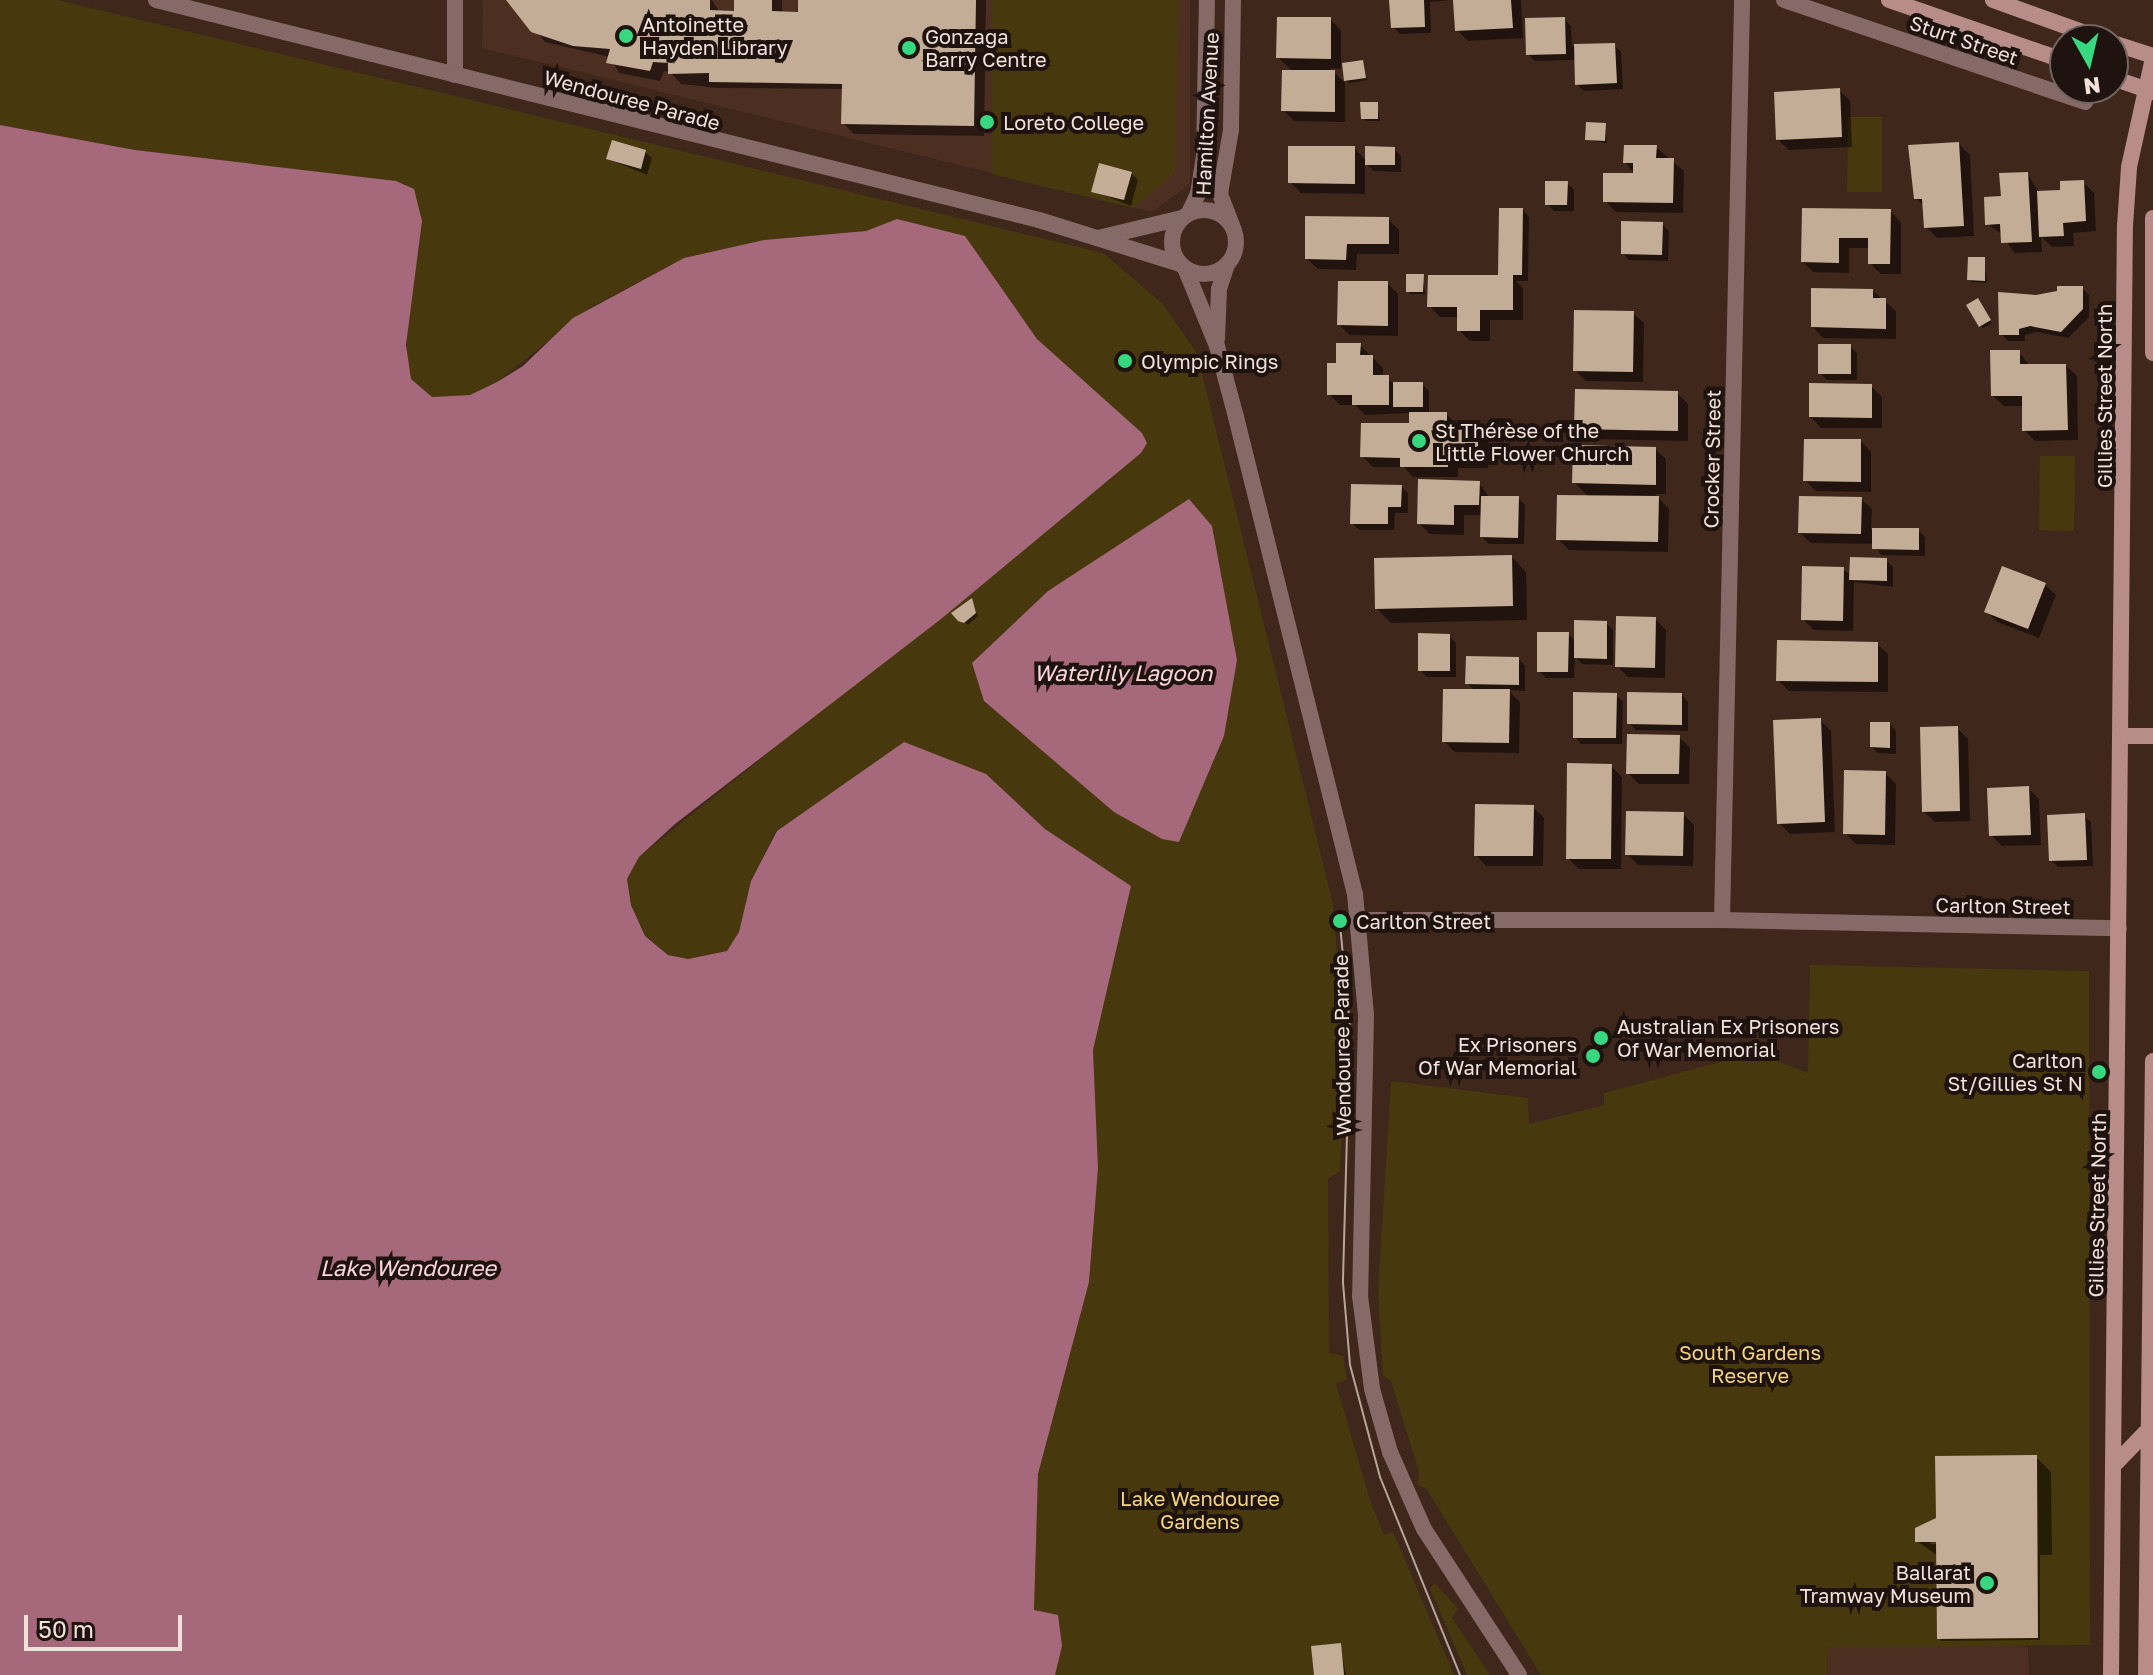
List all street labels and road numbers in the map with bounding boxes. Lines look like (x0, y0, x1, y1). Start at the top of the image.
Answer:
street label: Sturt Street (1907, 10, 2021, 70)
street label: Hamilton Avenue (1191, 32, 1223, 196)
street label: Wendouree Parade (541, 65, 723, 135)
street label: Gillies Street North (2092, 304, 2116, 488)
street label: Crocker Street (1699, 390, 1725, 528)
street label: Carlton Street (1935, 893, 2071, 919)
street label: Wendouree Parade (1328, 954, 1356, 1136)
street label: Gillies Street North (2083, 1112, 2111, 1298)

